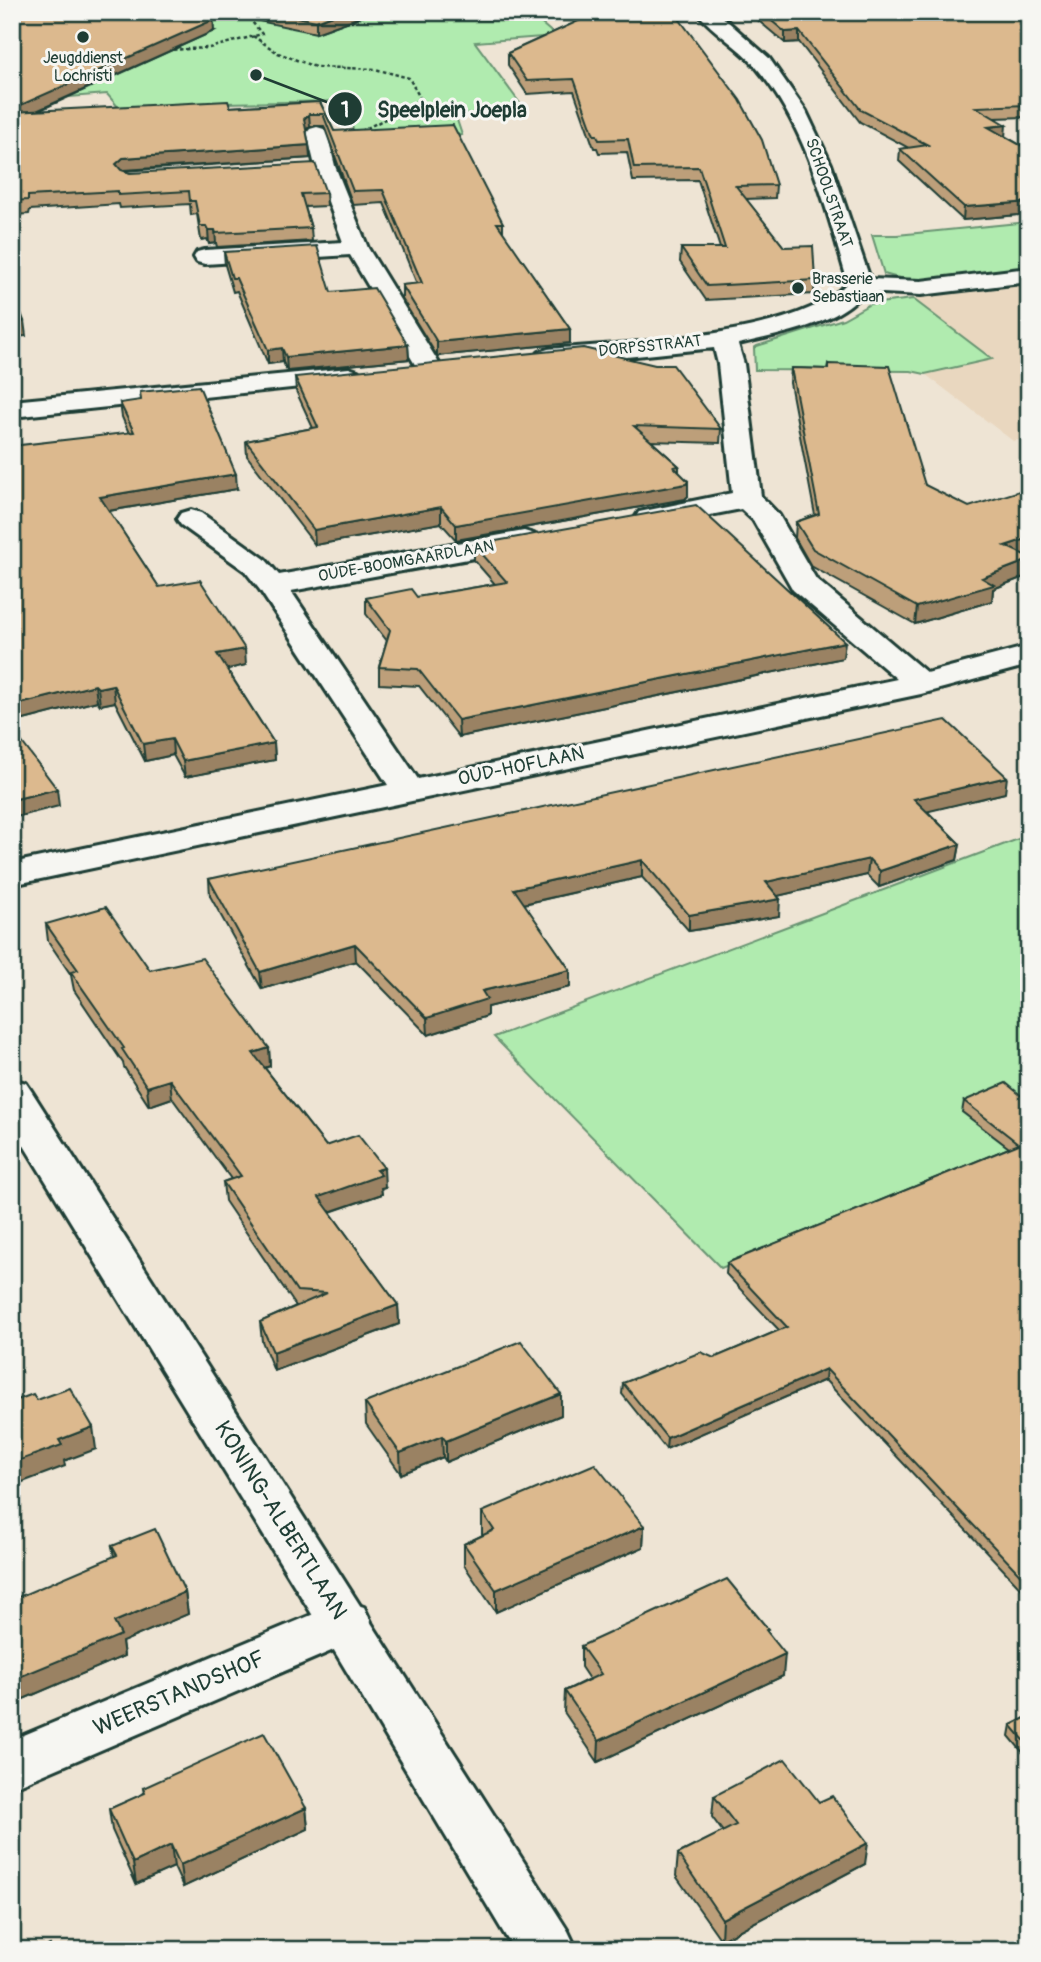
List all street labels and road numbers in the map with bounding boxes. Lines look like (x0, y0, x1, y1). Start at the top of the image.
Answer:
street label: SCHOOLSTRAAT (801, 136, 857, 251)
street label: DORPSSTRAAT (598, 331, 703, 361)
street label: OUDE-BOOMGAARDLAAN (317, 536, 495, 586)
street label: OUD-HOFLAAN (456, 741, 586, 791)
street label: KONING-ALBERTLAAN (208, 1415, 354, 1625)
street label: WEERSTANDSHOF (89, 1644, 269, 1742)

